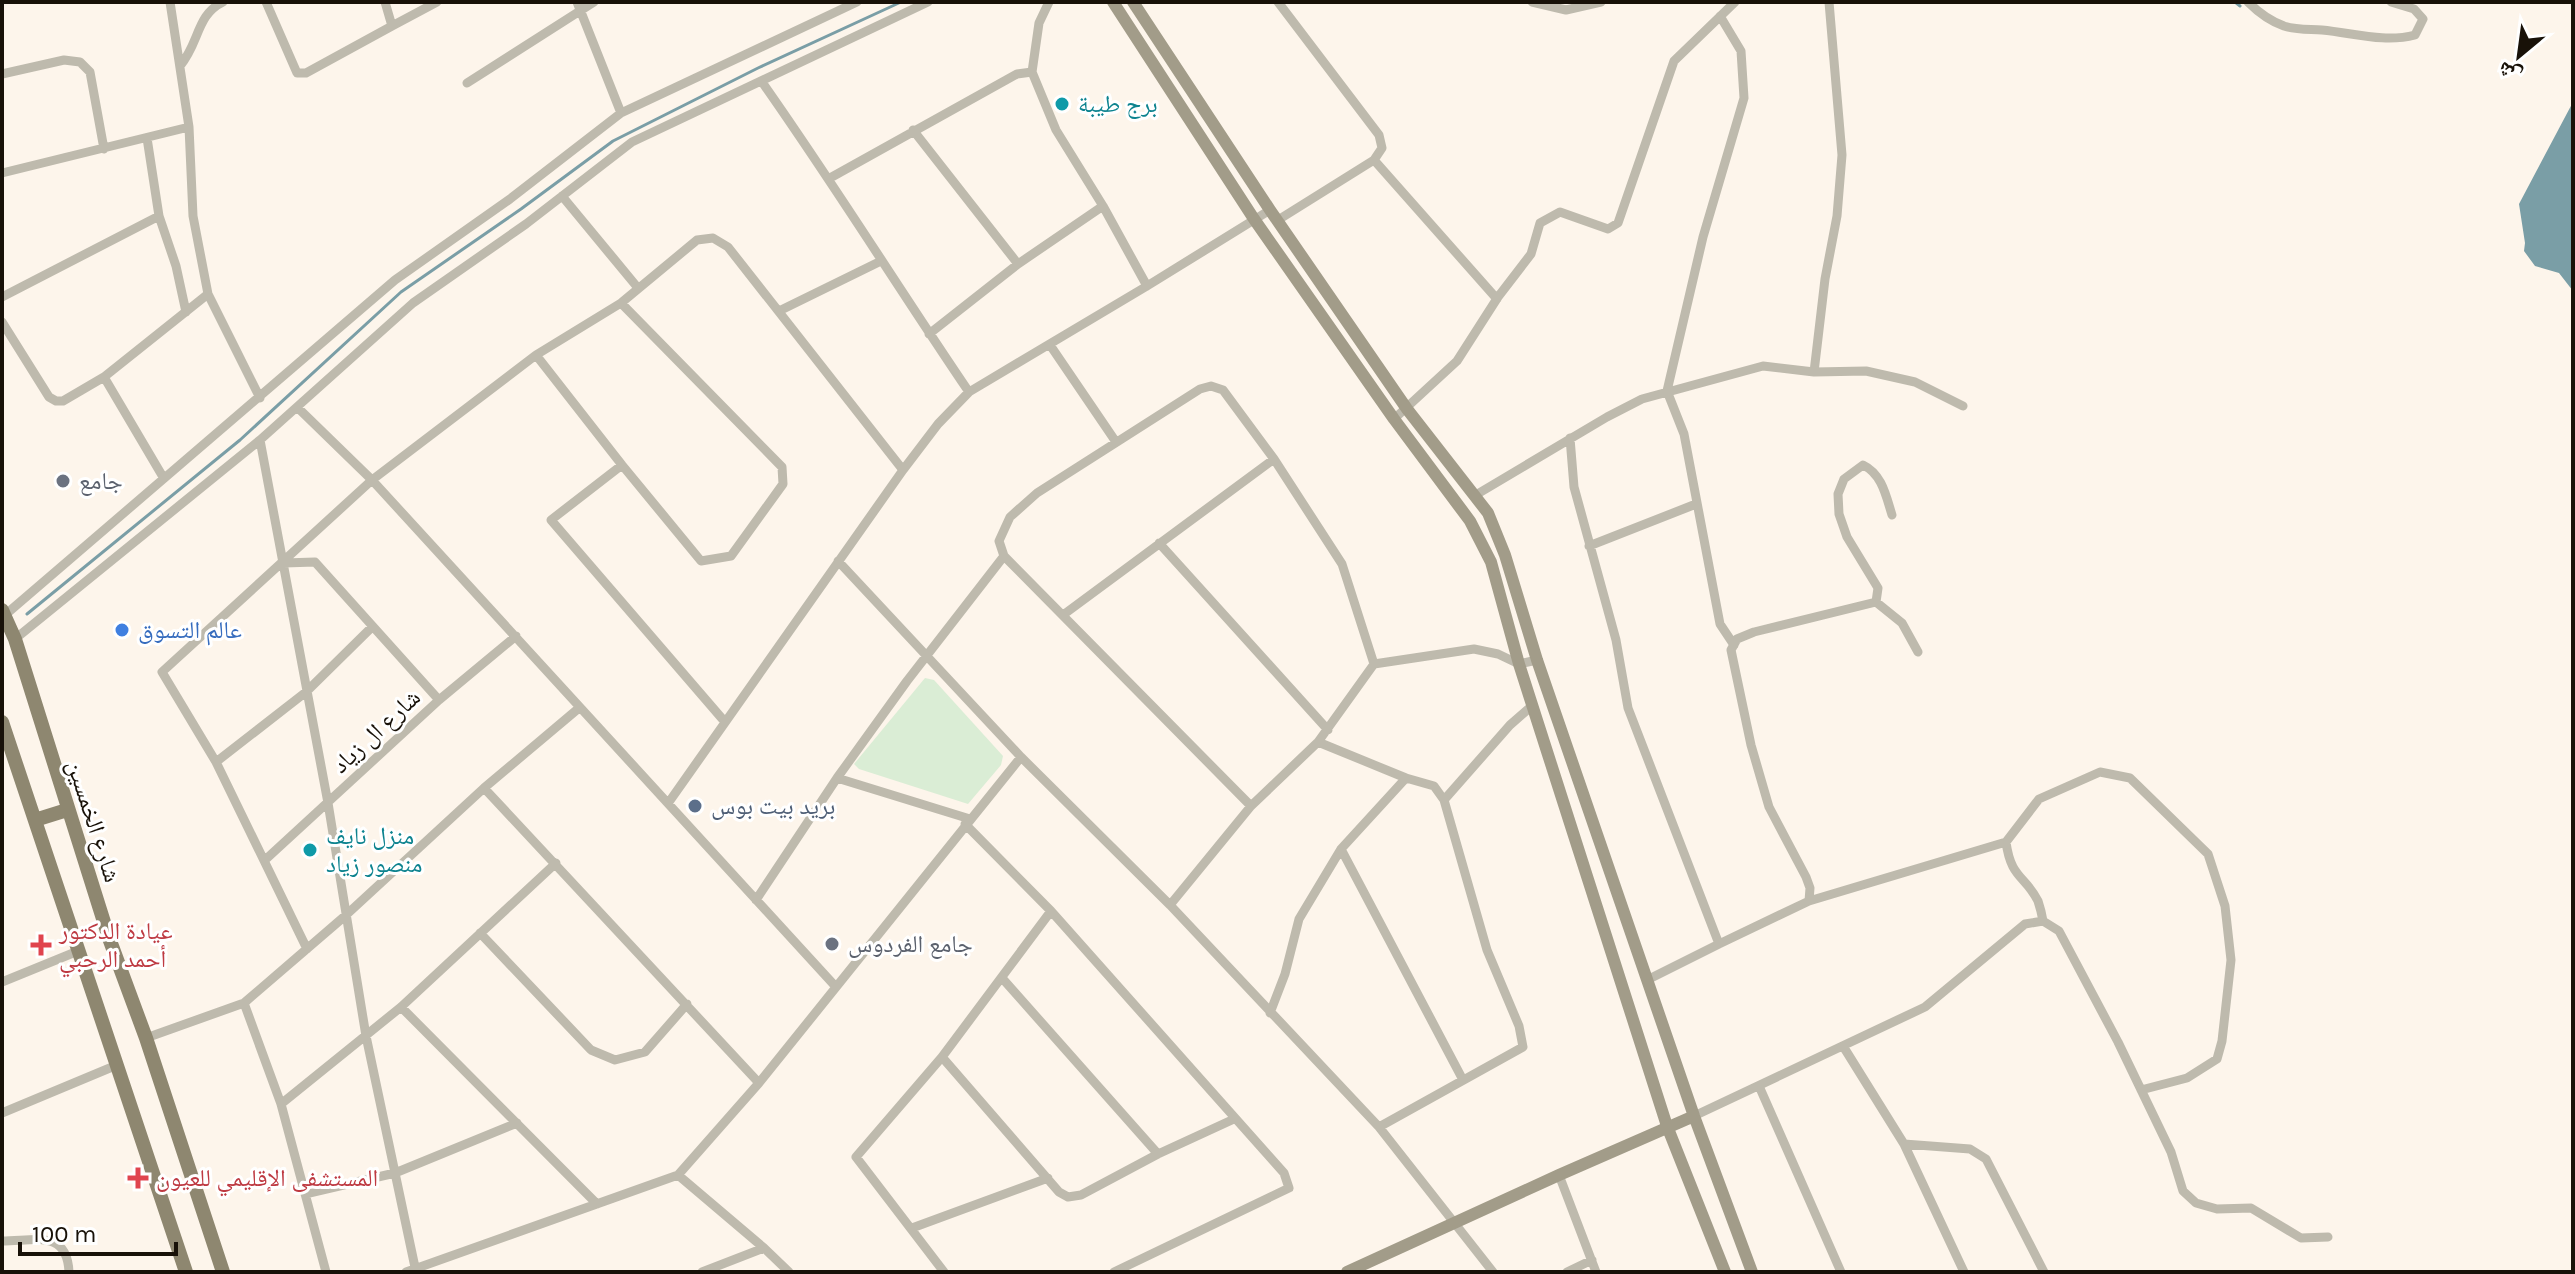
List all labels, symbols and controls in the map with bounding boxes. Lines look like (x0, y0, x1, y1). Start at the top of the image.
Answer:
north arrow (2479, 16, 2559, 96)
text: ش (2493, 56, 2526, 90)
place label: برج طيبة (1078, 90, 1158, 119)
marker: برج طيبة (1053, 95, 1071, 113)
place label: جامع (79, 467, 123, 496)
marker: جامع (54, 472, 72, 490)
place label: عالم التسوق (138, 616, 242, 646)
marker: عالم التسوق (113, 621, 131, 639)
street label: شارع ال زياد (326, 683, 427, 780)
street label: شارع الخمسين (60, 756, 127, 886)
place label: بريد بيت بوس (711, 792, 835, 820)
marker: بريد بيت بوس (686, 797, 704, 815)
place label: منزل نايف منصور زياد (326, 822, 422, 878)
marker: منزل نايف منصور زياد (301, 841, 319, 859)
place label: عيادة الدكتور أحمد الرحبي (58, 917, 173, 978)
place label: جامع الفردوس (848, 930, 973, 959)
marker: عيادة الدكتور أحمد الرحبي (30, 934, 52, 956)
marker: جامع الفردوس (823, 935, 841, 953)
place label: المستشفى الإقليمي للعيون (156, 1164, 378, 1197)
marker: المستشفى الإقليمي للعيون (127, 1167, 149, 1189)
scale bar (20, 1206, 176, 1256)
text: 100 m (32, 1220, 97, 1248)

